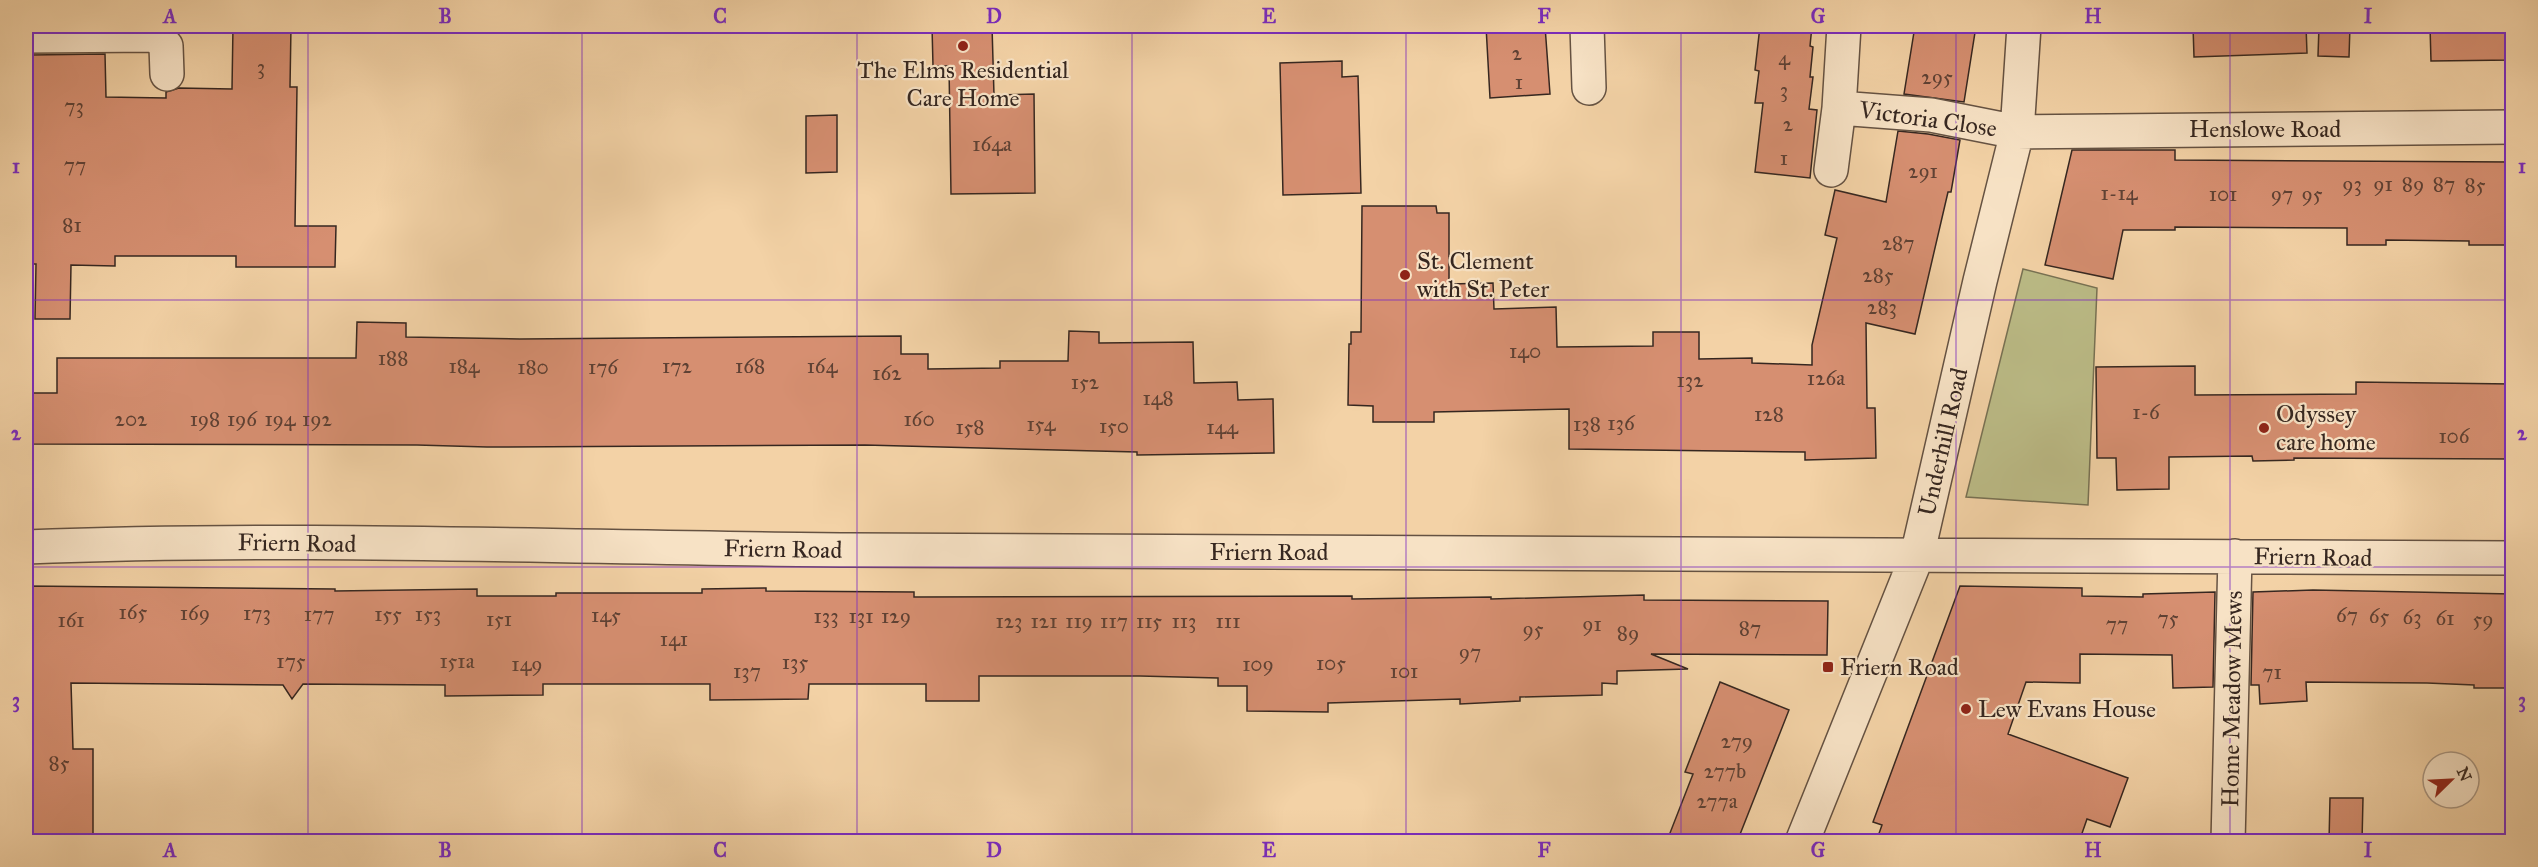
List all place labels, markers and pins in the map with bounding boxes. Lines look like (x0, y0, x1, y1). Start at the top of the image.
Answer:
marker: The Elms Residential Care Home (956, 39, 970, 53)
place label: The Elms Residential Care Home (857, 55, 1069, 113)
place label: St. Clement with St. Peter (1417, 246, 1549, 304)
marker: St. Clement with St. Peter (1398, 268, 1412, 282)
place label: Odyssey care home (2276, 399, 2376, 457)
marker: Odyssey care home (2257, 421, 2271, 435)
place label: Friern Road (1840, 652, 1959, 682)
marker: Friern Road (1821, 660, 1835, 674)
place label: Lew Evans House (1978, 694, 2156, 724)
marker: Lew Evans House (1959, 702, 1973, 716)

